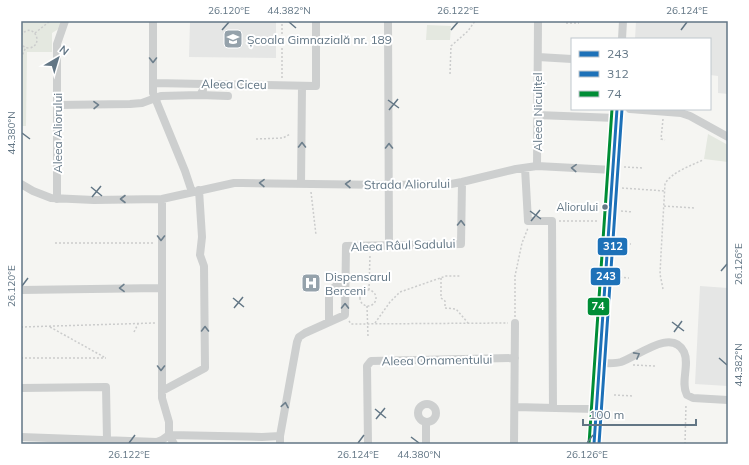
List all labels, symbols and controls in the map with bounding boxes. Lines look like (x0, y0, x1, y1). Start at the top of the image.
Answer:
text: 26.120°E (208, 4, 250, 17)
text: 44.382°N (267, 4, 311, 17)
text: 26.122°E (437, 4, 479, 17)
text: 26.124°E (666, 4, 708, 17)
school or university icon: Școala Gimnazială nr. 189 (222, 28, 244, 50)
place label: Școala Gimnazială nr. 189 (247, 32, 392, 48)
north arrow (38, 38, 78, 78)
legend (571, 38, 711, 110)
text: N (57, 42, 72, 58)
text: 243 (607, 46, 629, 61)
one-way arrow (149, 57, 157, 63)
text: 312 (607, 66, 629, 81)
street label: Aleea Niculițel (530, 73, 546, 152)
street label: Aleea Ciceu (201, 76, 267, 92)
text: 74 (607, 86, 621, 101)
street label: Aleea Aliorului (50, 93, 65, 173)
one-way arrow (93, 101, 99, 109)
text: 44.380°N (5, 111, 18, 155)
one-way arrow (297, 142, 306, 148)
one-way arrow (385, 143, 393, 149)
one-way arrow (571, 164, 577, 172)
street label: Strada Aliorului (364, 176, 450, 192)
one-way arrow (259, 179, 265, 187)
one-way arrow (345, 180, 351, 188)
one-way arrow (120, 195, 126, 204)
place label: Aliorului (556, 200, 598, 214)
marker: Aliorului (600, 202, 610, 212)
one-way arrow (457, 220, 465, 226)
one-way arrow (157, 235, 166, 241)
street label: Aleea Râul Sadului (350, 236, 456, 254)
line badge: 312 (597, 237, 628, 256)
text: 312 (603, 239, 623, 253)
text: 26.126°E (732, 243, 745, 285)
text: 26.120°E (5, 265, 18, 307)
line badge: 243 (590, 267, 621, 286)
place label: Dispensarul Berceni (325, 269, 391, 298)
text: 243 (596, 269, 616, 283)
hospital icon: Dispensarul Berceni (300, 272, 322, 294)
one-way arrow (119, 284, 125, 293)
line badge: 74 (587, 297, 610, 316)
text: 74 (591, 299, 605, 313)
one-way arrow (341, 303, 349, 309)
one-way arrow (201, 326, 209, 332)
text: 44.382°N (732, 343, 745, 387)
street label: Aleea Ornamentului (381, 352, 493, 368)
one-way arrow (632, 352, 640, 359)
one-way arrow (157, 365, 166, 371)
scale bar (583, 401, 696, 427)
one-way arrow (280, 402, 289, 409)
text: 100 m (589, 407, 624, 422)
text: 26.122°E (108, 448, 150, 461)
text: 26.124°E (337, 448, 379, 461)
text: 44.380°N (397, 448, 441, 461)
text: 26.126°E (566, 448, 608, 461)

